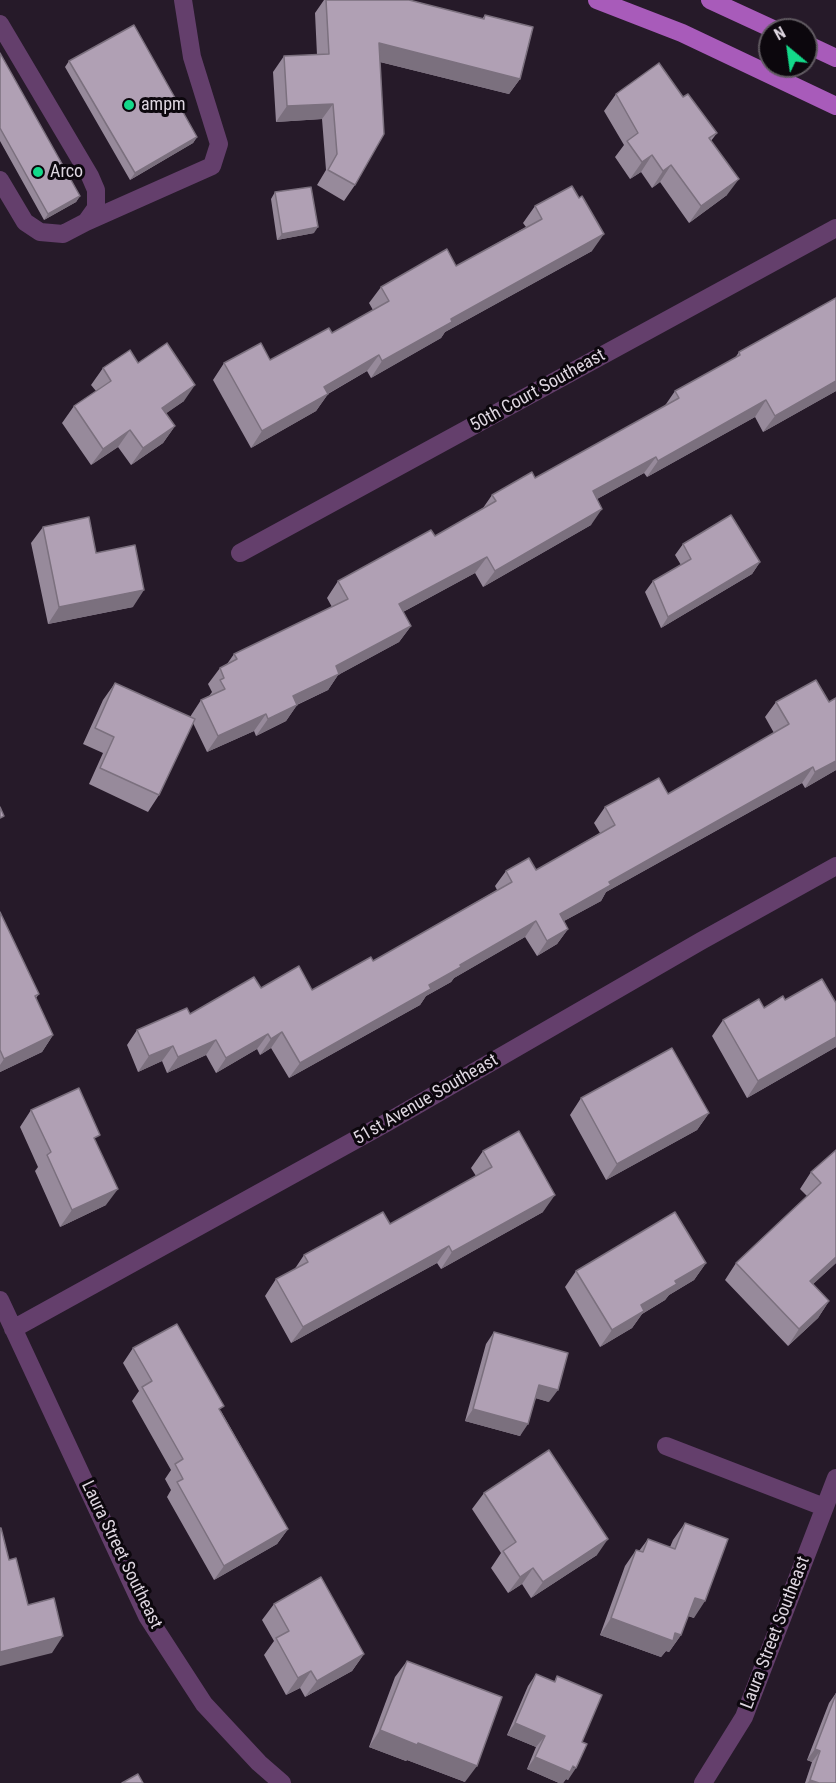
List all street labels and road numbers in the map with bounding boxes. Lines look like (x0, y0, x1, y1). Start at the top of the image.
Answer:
street label: 50th Court Southeast (467, 345, 609, 437)
street label: 51st Avenue Southeast (350, 1050, 502, 1150)
street label: Laura Street Southeast (76, 1478, 166, 1632)
street label: Laura Street Southeast (737, 1554, 815, 1712)

